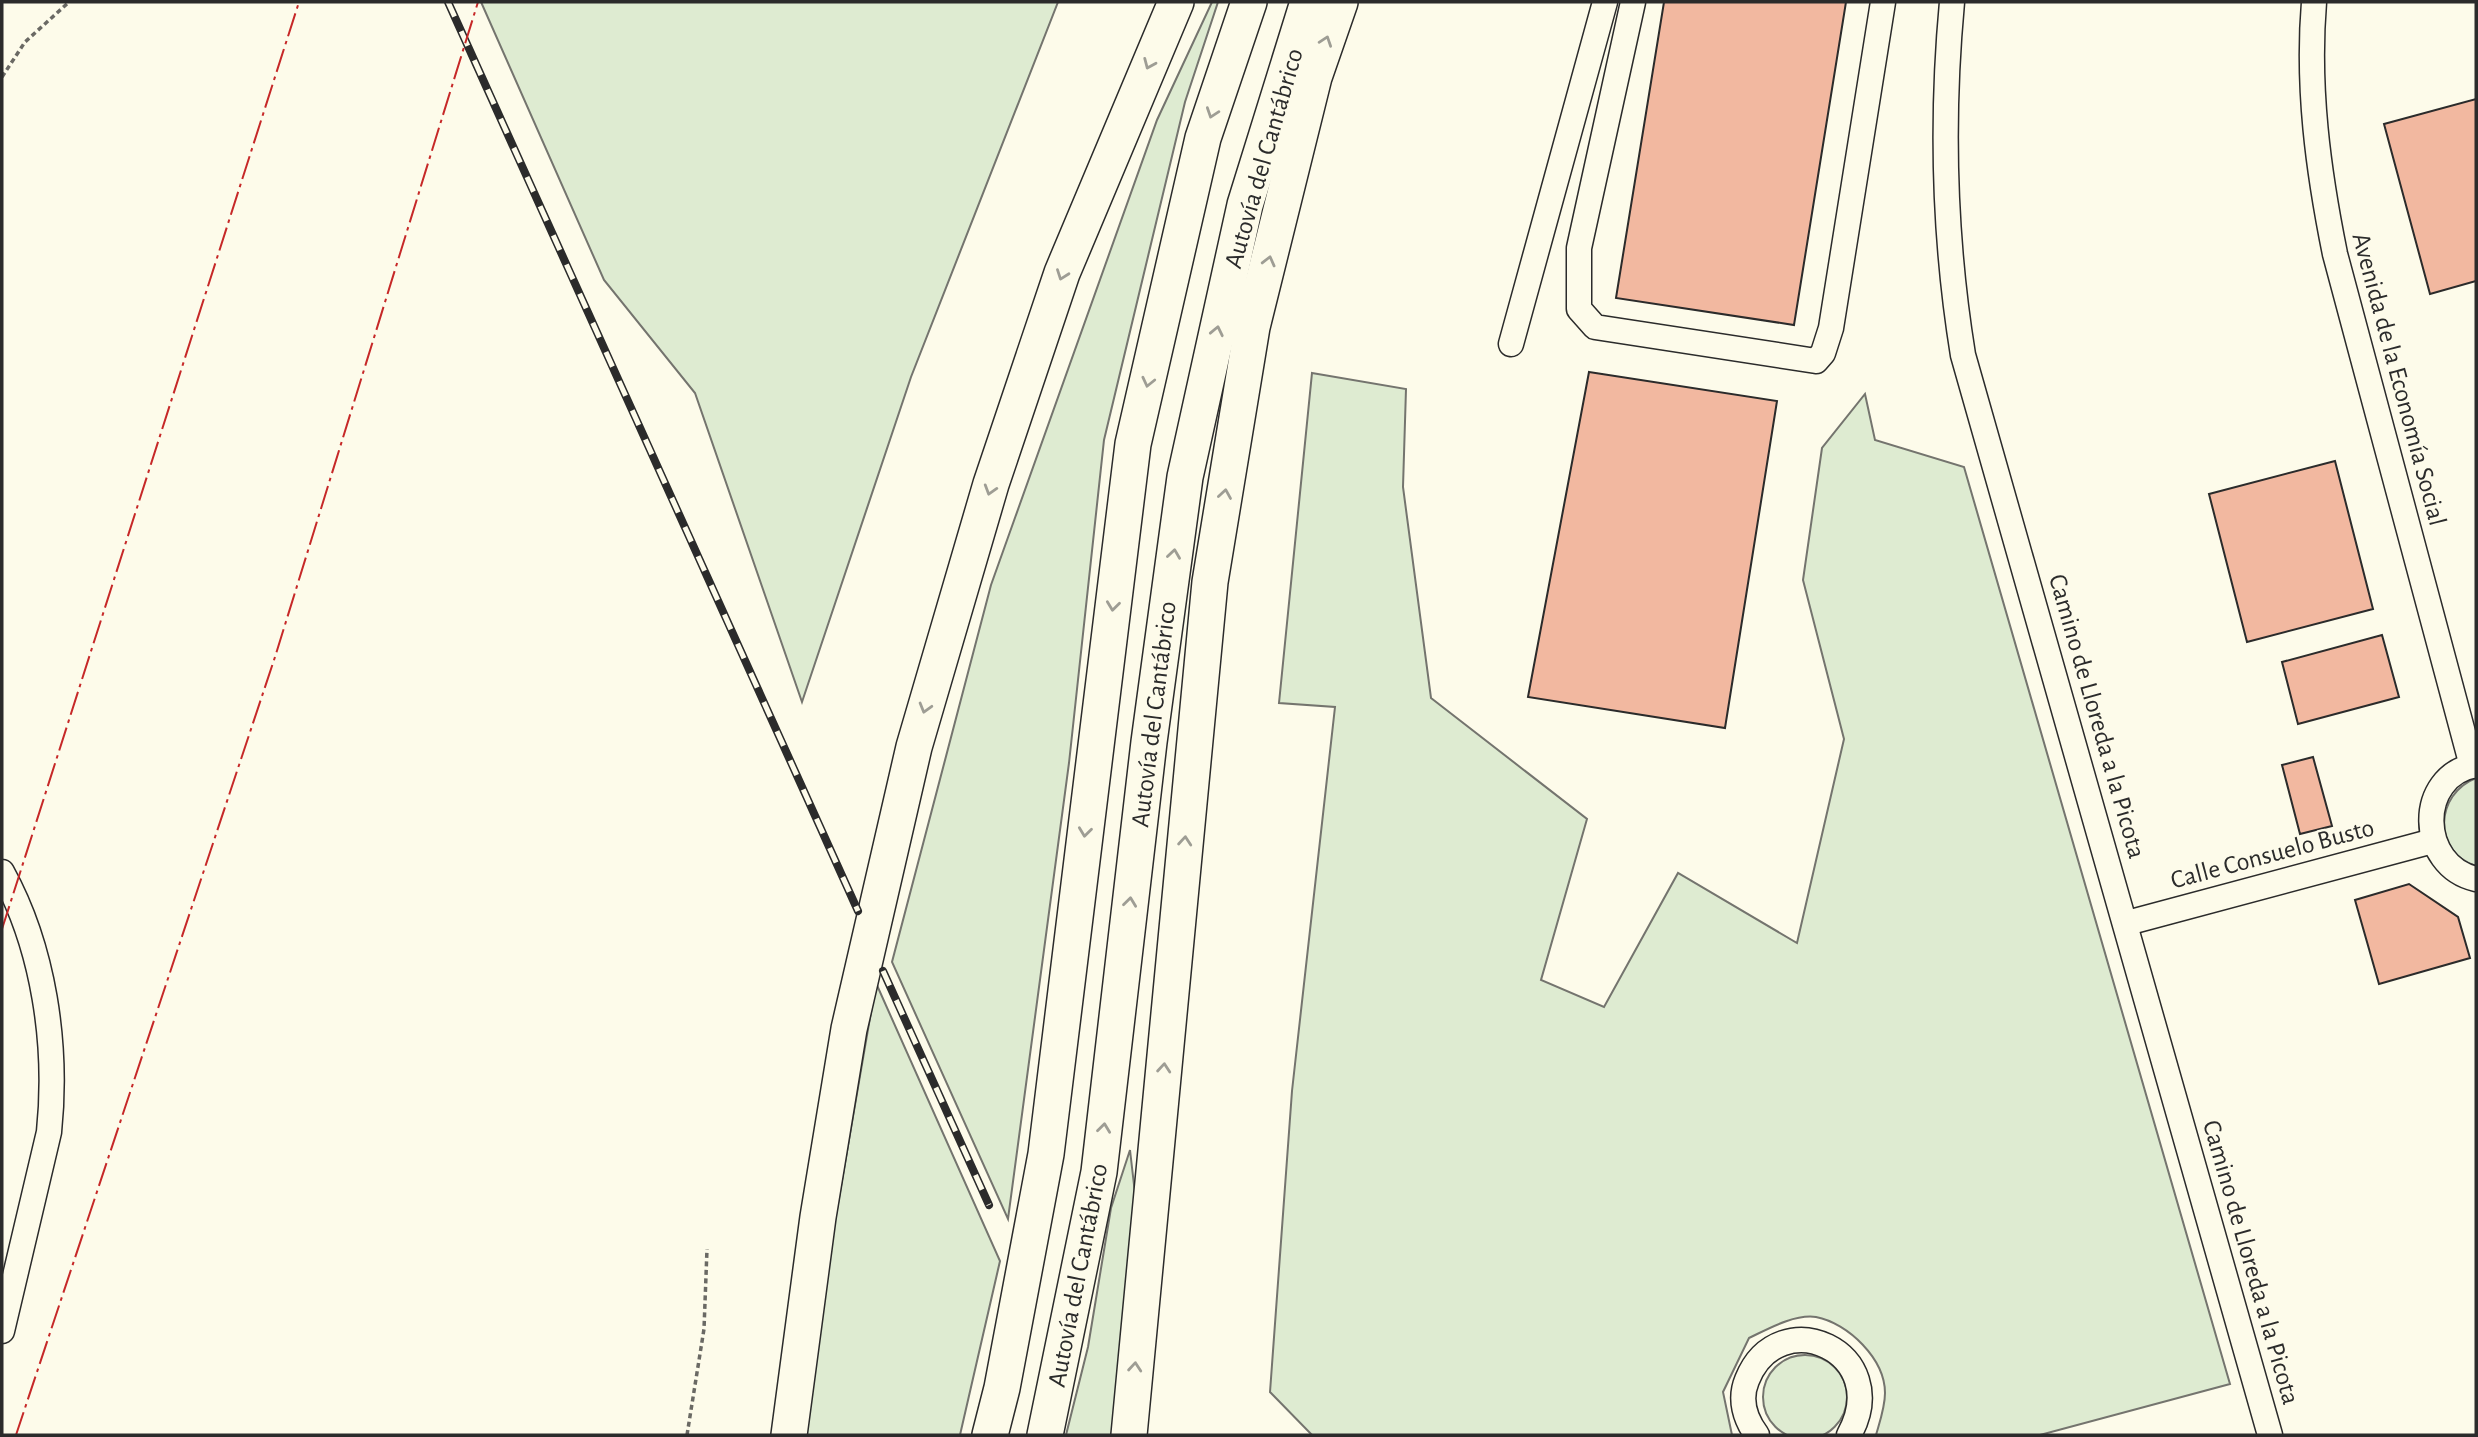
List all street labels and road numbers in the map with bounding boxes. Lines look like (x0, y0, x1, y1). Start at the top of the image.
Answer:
street label: Autovía del Cantábrico (1220, 45, 1308, 271)
street label: Avenida de la Economía Social (2347, 230, 2451, 529)
street label: Camino de Lloreda a la Picota (2044, 571, 2150, 861)
street label: Autovía del Cantábrico (1127, 600, 1181, 829)
street label: Calle Consuelo Busto (2168, 814, 2377, 894)
street label: Camino de Lloreda a la Picota (2198, 1117, 2304, 1407)
street label: Autovía del Cantábrico (1044, 1161, 1112, 1389)

